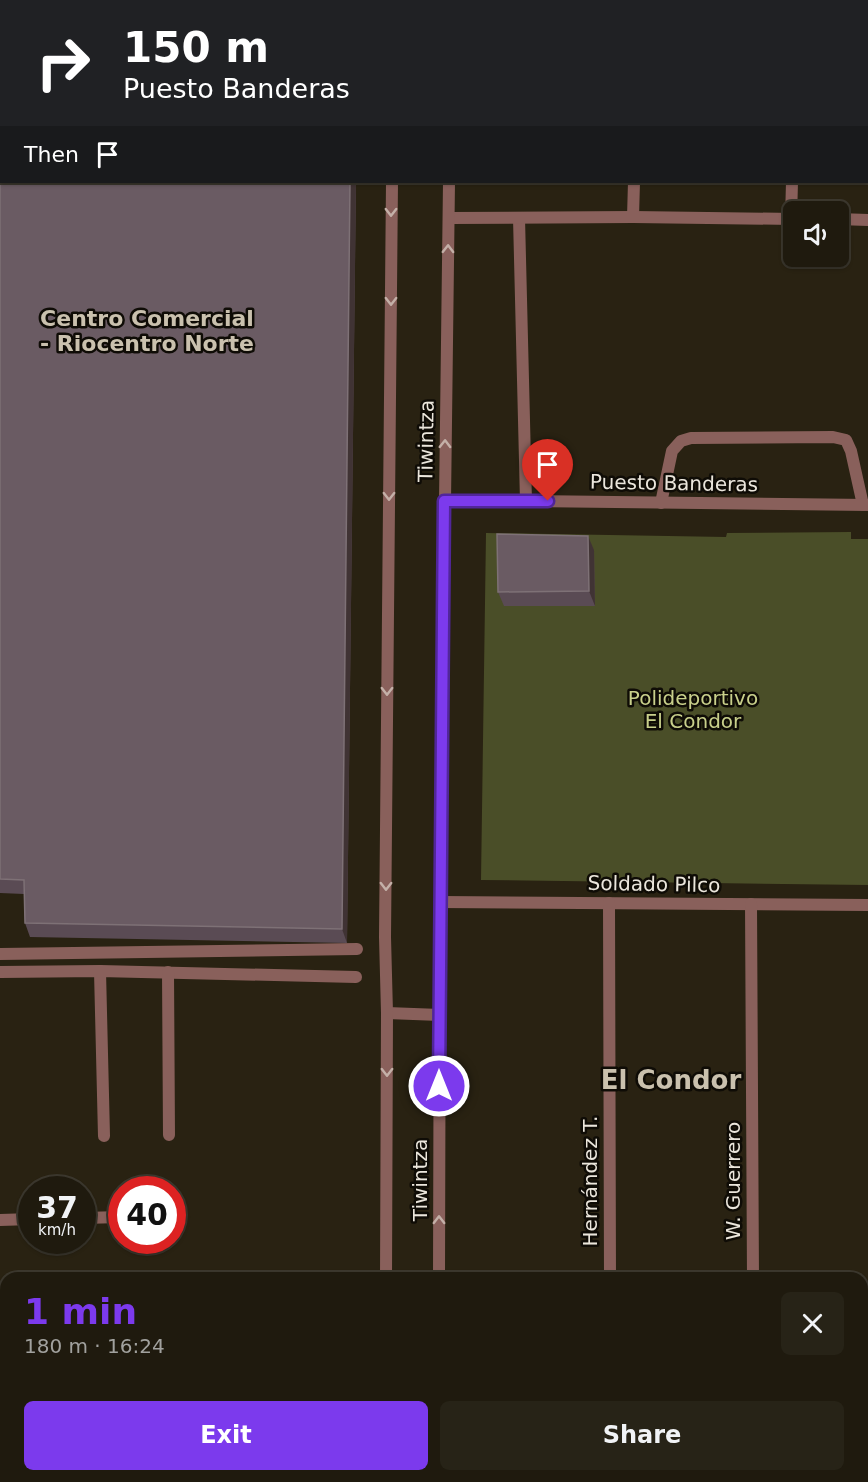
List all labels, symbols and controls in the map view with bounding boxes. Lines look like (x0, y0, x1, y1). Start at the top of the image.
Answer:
text: 150 m (123, 23, 269, 72)
icon: right (24, 24, 102, 102)
text: Puesto Banderas (123, 73, 350, 104)
icon: arrive (91, 138, 124, 171)
text: Then (24, 142, 79, 167)
map controls (783, 201, 849, 267)
button: sound (783, 201, 849, 267)
one-way arrow (385, 208, 397, 217)
one-way arrow (442, 245, 455, 254)
one-way arrow (384, 297, 397, 306)
district label: Centro Comercial - Riocentro Norte (40, 306, 254, 356)
street label: Tiwintza (413, 400, 439, 483)
pin (522, 439, 573, 501)
one-way arrow (439, 440, 451, 449)
icon: arrive (531, 448, 564, 481)
street label: Puesto Banderas (590, 470, 758, 496)
one-way arrow (383, 492, 395, 501)
park label: Polideportivo El Condor (628, 686, 758, 733)
one-way arrow (381, 687, 393, 696)
street label: Soldado Pilco (587, 871, 721, 897)
one-way arrow (380, 882, 392, 891)
position arrow (407, 1054, 471, 1118)
district label: El Condor (601, 1065, 741, 1095)
one-way arrow (381, 1067, 393, 1076)
street label: Hernández T. (578, 1116, 602, 1246)
street label: W. Guerrero (721, 1122, 745, 1240)
street label: Tiwintza (408, 1139, 432, 1222)
speed limit sign: 40 (108, 1176, 186, 1254)
text: 37 (36, 1190, 78, 1225)
one-way arrow (433, 1215, 445, 1224)
text: km/h (38, 1221, 76, 1239)
text: 1 min (24, 1291, 137, 1332)
button: close (781, 1292, 844, 1355)
text: 180 m · 16:24 (24, 1334, 165, 1358)
button: Exit (24, 1401, 428, 1470)
button: Share (440, 1401, 844, 1470)

